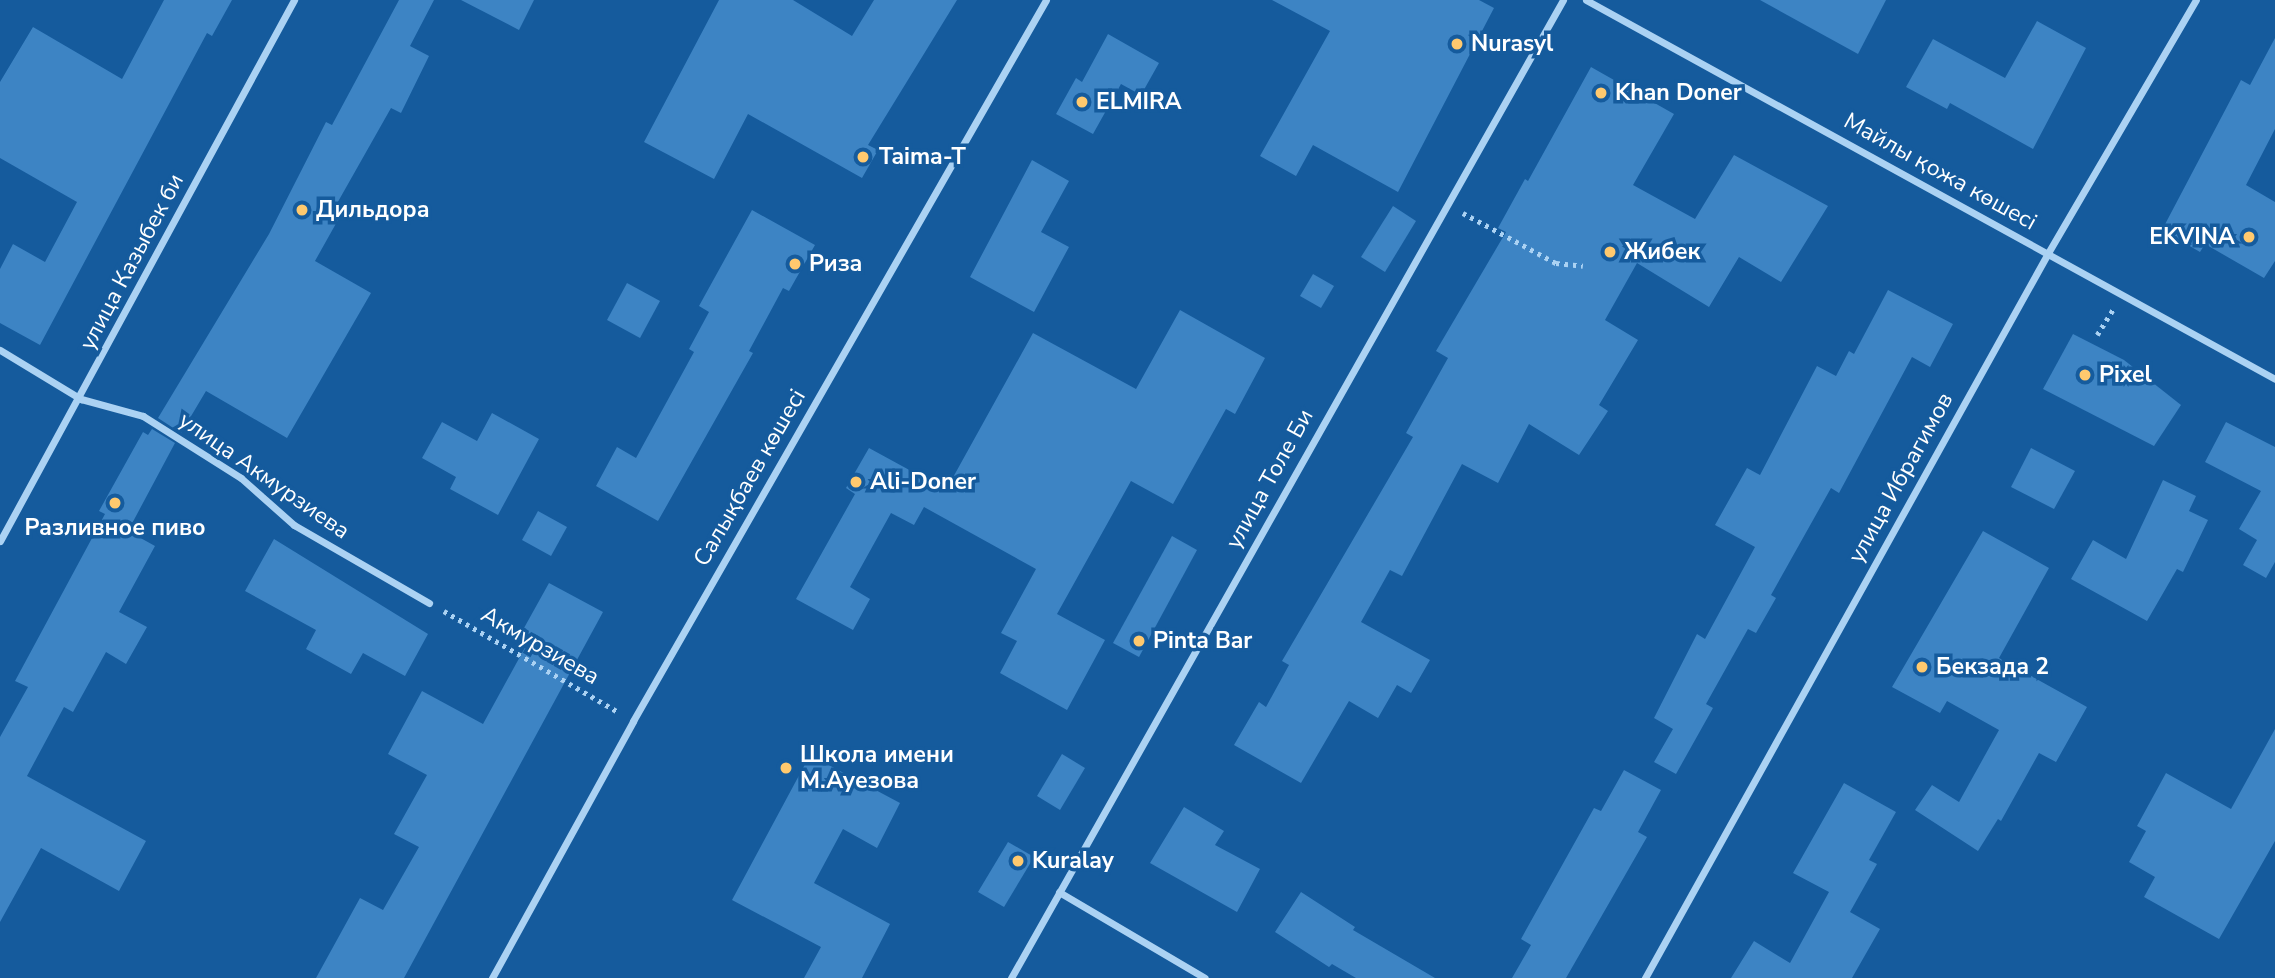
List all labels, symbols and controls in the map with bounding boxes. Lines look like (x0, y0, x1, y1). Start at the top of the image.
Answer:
place label: Nurasyl (1471, 30, 1553, 58)
marker: Nurasyl (1449, 36, 1465, 52)
place label: Khan Doner (1615, 79, 1742, 107)
marker: Khan Doner (1593, 85, 1609, 101)
place label: ELMIRA (1096, 88, 1182, 116)
marker: ELMIRA (1074, 94, 1090, 110)
street label: Майлы қожа көшесі (1839, 108, 2041, 236)
place label: Taima-T (879, 143, 966, 171)
marker: Taima-T (853, 147, 873, 167)
street label: улица Казыбек би (74, 169, 190, 355)
place label: Дильдора (316, 196, 430, 224)
marker: Дильдора (294, 202, 310, 218)
place label: EKVINA (2149, 223, 2235, 251)
marker: EKVINA (2241, 229, 2257, 245)
place label: Жибек (1624, 238, 1700, 266)
marker: Жибек (1602, 244, 1618, 260)
place label: Риза (809, 250, 862, 278)
marker: Риза (787, 256, 803, 272)
place label: Pixel (2099, 361, 2152, 389)
marker: Pixel (2077, 367, 2093, 383)
street label: Салықбаев көшесі (688, 385, 812, 571)
street label: улица Ибрагимов (1843, 388, 1959, 568)
street label: улица Толе Би (1220, 404, 1320, 554)
street label: улица Акмурзиева (173, 407, 355, 545)
place label: Ali-Doner (870, 468, 976, 496)
marker: Ali-Doner (848, 474, 864, 490)
marker: Разливное пиво (107, 495, 123, 511)
place label: Разливное пиво (24, 514, 206, 542)
street label: Акмурзиева (476, 601, 604, 691)
place label: Pinta Bar (1153, 627, 1252, 655)
marker: Pinta Bar (1131, 633, 1147, 649)
place label: Бекзада 2 (1936, 653, 2049, 681)
marker: Бекзада 2 (1914, 659, 1930, 675)
place label: Школа имени М.Ауезова (800, 741, 954, 795)
marker: Школа имени М.Ауезова (778, 760, 794, 776)
place label: Kuralay (1032, 847, 1114, 875)
marker: Kuralay (1010, 853, 1026, 869)

